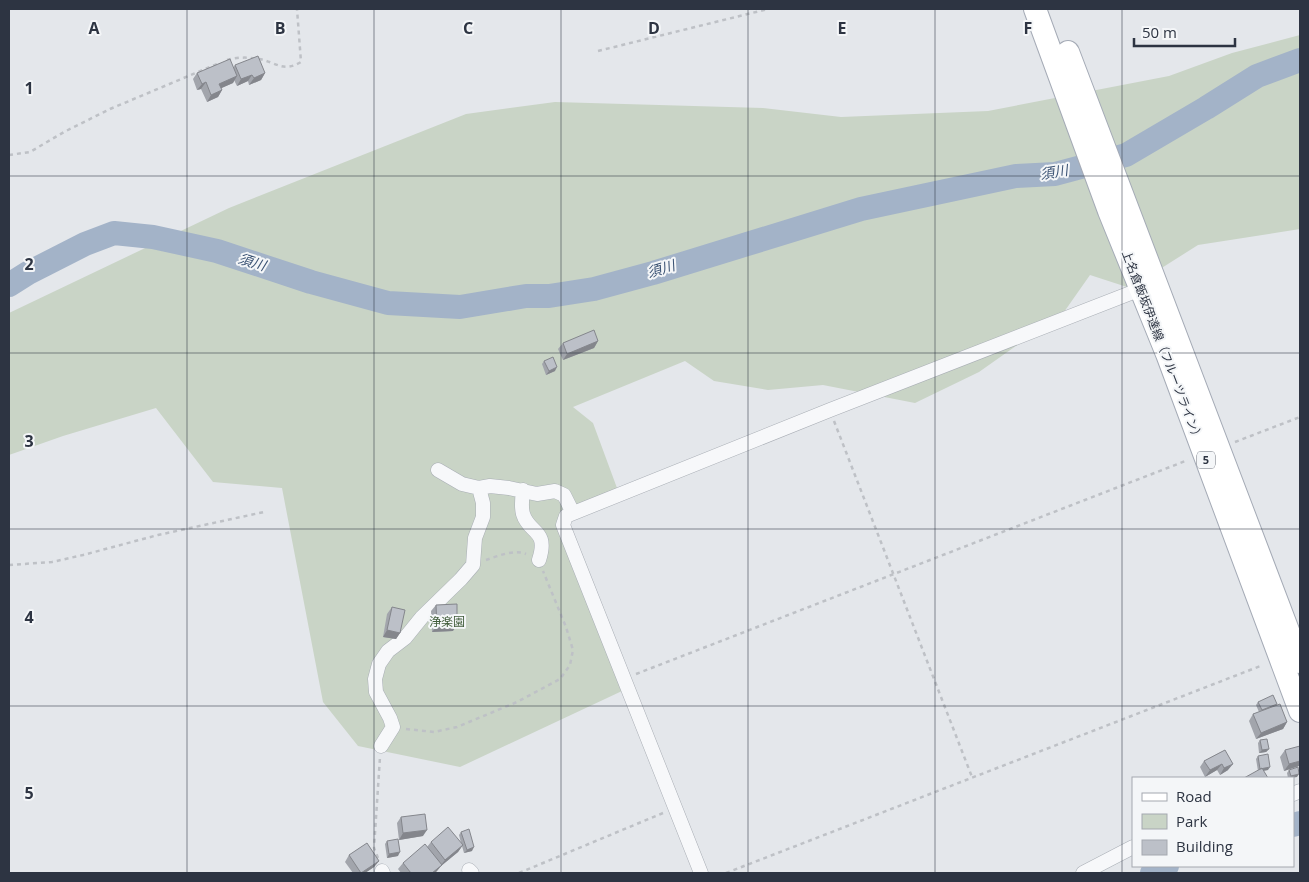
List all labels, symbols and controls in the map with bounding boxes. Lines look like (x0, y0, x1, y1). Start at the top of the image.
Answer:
scale bar (1134, 15, 1235, 47)
text: A (88, 17, 100, 39)
text: B (275, 17, 285, 39)
text: C (463, 17, 473, 39)
text: D (648, 17, 660, 39)
text: E (838, 17, 847, 39)
text: F (1024, 17, 1032, 39)
text: 50 m (1142, 22, 1177, 42)
text: 1 (24, 77, 34, 99)
water label: 須川 (1039, 160, 1071, 183)
water label: 須川 (236, 248, 270, 275)
street label: 上名倉飯坂伊達線（フルーツライン） (1118, 248, 1207, 444)
text: 2 (24, 253, 34, 275)
water label: 須川 (645, 255, 679, 282)
text: 3 (24, 430, 34, 452)
road number: 5 (1197, 452, 1215, 468)
text: 4 (24, 606, 34, 628)
park label: 浄楽園 (429, 613, 465, 630)
legend (1132, 777, 1294, 867)
text: 5 (24, 782, 34, 804)
text: Road (1176, 786, 1212, 806)
text: Park (1176, 811, 1207, 831)
text: Building (1176, 836, 1233, 856)

